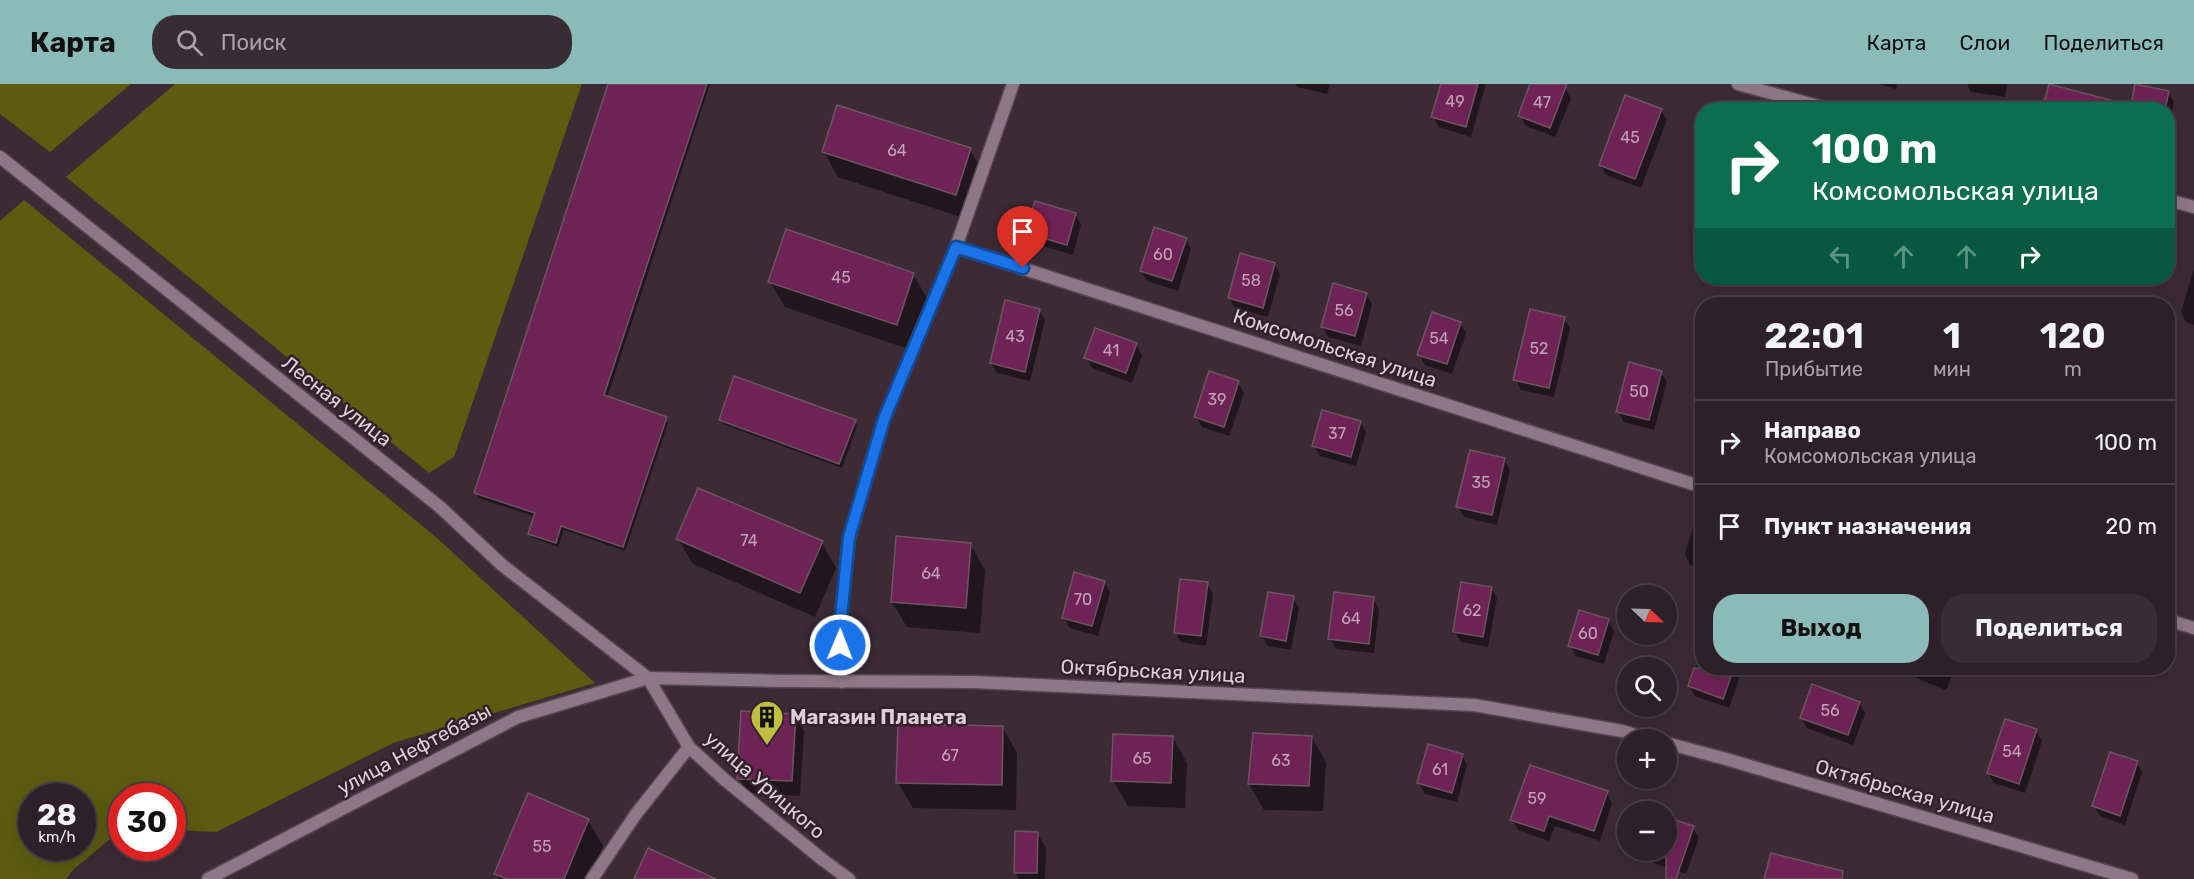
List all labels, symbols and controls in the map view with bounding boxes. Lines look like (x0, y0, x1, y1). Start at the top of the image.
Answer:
search box (152, 15, 572, 69)
text: Карта (30, 26, 116, 59)
icon: search (173, 26, 206, 59)
text: Поиск (221, 29, 286, 56)
text: Карта (1866, 30, 1926, 55)
text: Слои (1959, 30, 2010, 55)
text: Поделиться (2043, 30, 2164, 55)
house number: 49 (1445, 92, 1465, 111)
house number: 47 (1533, 93, 1551, 112)
text: 100 m (1812, 124, 1937, 174)
icon: right (1713, 126, 1791, 204)
house number: 45 (1620, 128, 1640, 147)
house number: 64 (887, 141, 907, 160)
text: Комсомольская улица (1812, 175, 2099, 207)
pin (997, 206, 1048, 268)
icon: arrive (1006, 215, 1039, 248)
icon: left (1824, 240, 1857, 273)
icon: ahead (1887, 240, 1920, 273)
icon: ahead (1950, 240, 1983, 273)
icon: right (2013, 240, 2046, 273)
house number: 60 (1153, 245, 1173, 264)
house number: 45 (831, 268, 851, 287)
house number: 58 (1241, 271, 1261, 290)
house number: 56 (1334, 301, 1354, 320)
street label: Комсомольская улица (1230, 304, 1440, 392)
text: 22:01 (1764, 314, 1864, 357)
text: 1 (1943, 314, 1961, 357)
text: 120 (2040, 314, 2106, 357)
house number: 43 (1005, 327, 1025, 346)
house number: 54 (1429, 329, 1449, 348)
house number: 52 (1530, 339, 1548, 358)
house number: 41 (1103, 341, 1119, 360)
street label: Лесная улица (277, 351, 397, 451)
text: Прибытие (1765, 357, 1863, 381)
text: мин (1933, 357, 1971, 381)
text: m (2064, 357, 2082, 381)
house number: 50 (1629, 382, 1649, 401)
house number: 39 (1207, 390, 1227, 409)
text: Направо (1764, 417, 1861, 444)
house number: 37 (1328, 424, 1346, 443)
icon: right (1713, 426, 1746, 459)
text: 100 m (2095, 429, 2157, 456)
text: Комсомольская улица (1764, 444, 1977, 468)
house number: 35 (1471, 473, 1491, 492)
icon: arrive (1713, 510, 1746, 543)
text: Пункт назначения (1764, 513, 1972, 540)
text: 20 m (2105, 513, 2157, 540)
house number: 74 (740, 531, 758, 550)
house number: 64 (921, 564, 941, 583)
north arrow (1617, 585, 1677, 645)
map controls (1617, 585, 1677, 861)
house number: 70 (1074, 590, 1092, 609)
button: Выход (1713, 594, 1929, 663)
button: Поделиться (1941, 594, 2157, 663)
house number: 62 (1462, 601, 1482, 620)
house number: 64 (1341, 609, 1361, 628)
position arrow (808, 613, 872, 677)
house number: 60 (1578, 624, 1598, 643)
street label: Октябрьская улица (1060, 654, 1246, 688)
button: search (1617, 657, 1677, 717)
street label: улица Нефтебазы (333, 698, 495, 800)
building icon: Магазин Планета (749, 699, 785, 746)
house number: 56 (1820, 701, 1840, 720)
place label: Магазин Планета (790, 705, 967, 729)
street label: улица Урицкого (700, 726, 830, 844)
button: + (1617, 729, 1677, 789)
house number: 54 (2002, 742, 2022, 761)
house number: 67 (941, 746, 959, 765)
house number: 65 (1132, 749, 1152, 768)
house number: 63 (1271, 751, 1291, 770)
street label: Октябрьская улица (1813, 754, 1997, 828)
house number: 61 (1432, 760, 1448, 779)
speed limit sign: 30 (108, 783, 186, 861)
house number: 59 (1528, 789, 1547, 808)
text: 28 (37, 797, 77, 833)
button: − (1617, 801, 1677, 861)
text: km/h (38, 828, 76, 846)
house number: 55 (532, 837, 552, 856)

